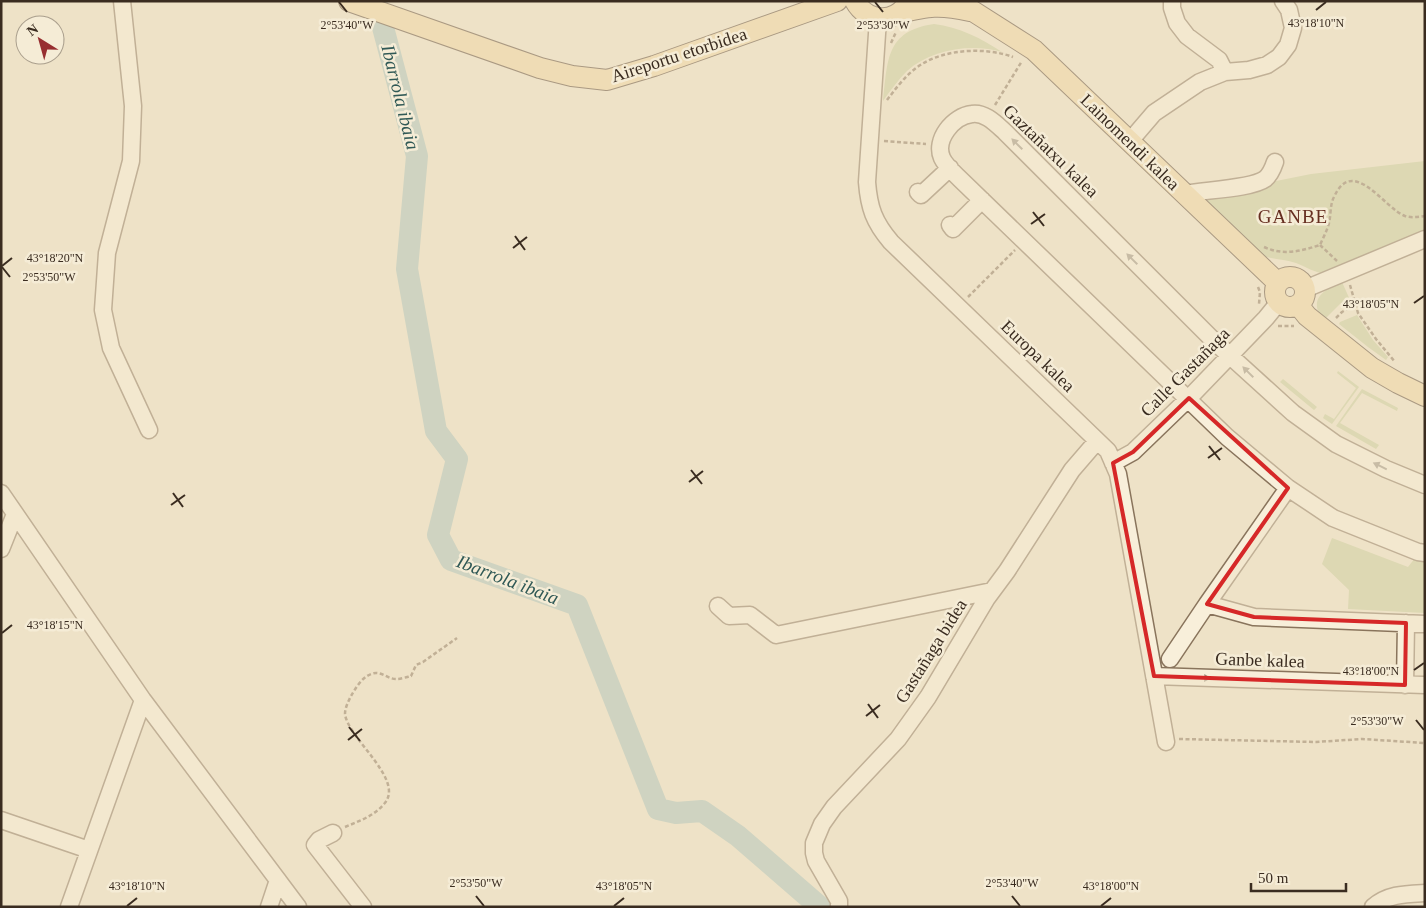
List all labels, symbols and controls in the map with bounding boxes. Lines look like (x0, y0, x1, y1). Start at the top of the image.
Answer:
north arrow (15, 15, 65, 65)
text: 43°18'10"N (1288, 16, 1345, 30)
text: 2°53'40"W (320, 18, 374, 32)
text: 2°53'30"W (856, 18, 910, 32)
text: N (24, 21, 41, 39)
street label: Aireportu etorbidea (609, 24, 749, 86)
water label: Ibarrola ibaia (377, 41, 424, 152)
street label: Lainomendi kalea (1076, 90, 1184, 194)
street label: Gaztañatxu kalea (999, 101, 1103, 201)
one-way arrow (1012, 138, 1024, 150)
district label: GANBE (1258, 206, 1328, 227)
text: 43°18'20"N (27, 251, 84, 265)
one-way arrow (1126, 253, 1138, 265)
text: 2°53'50"W (22, 270, 76, 284)
text: 43°18'05"N (1343, 297, 1400, 311)
street label: Europa kalea (997, 316, 1079, 396)
street label: Calle Gastañaga (1136, 323, 1234, 421)
one-way arrow (1242, 366, 1254, 378)
one-way arrow (1373, 462, 1387, 470)
water label: Ibarrola ibaia (453, 550, 562, 609)
street label: Gastañaga bidea (891, 595, 971, 707)
text: 43°18'15"N (27, 618, 84, 632)
street label: Ganbe kalea (1215, 648, 1305, 672)
text: 43°18'00"N (1343, 664, 1400, 678)
one-way arrow (1195, 674, 1211, 682)
text: 2°53'30"W (1350, 714, 1404, 728)
scale bar (1251, 860, 1346, 892)
text: 50 m (1258, 870, 1289, 886)
text: 2°53'50"W (449, 876, 503, 890)
text: 2°53'40"W (985, 876, 1039, 890)
text: 43°18'10"N (109, 879, 166, 893)
text: 43°18'05"N (596, 879, 653, 893)
text: 43°18'00"N (1083, 879, 1140, 893)

